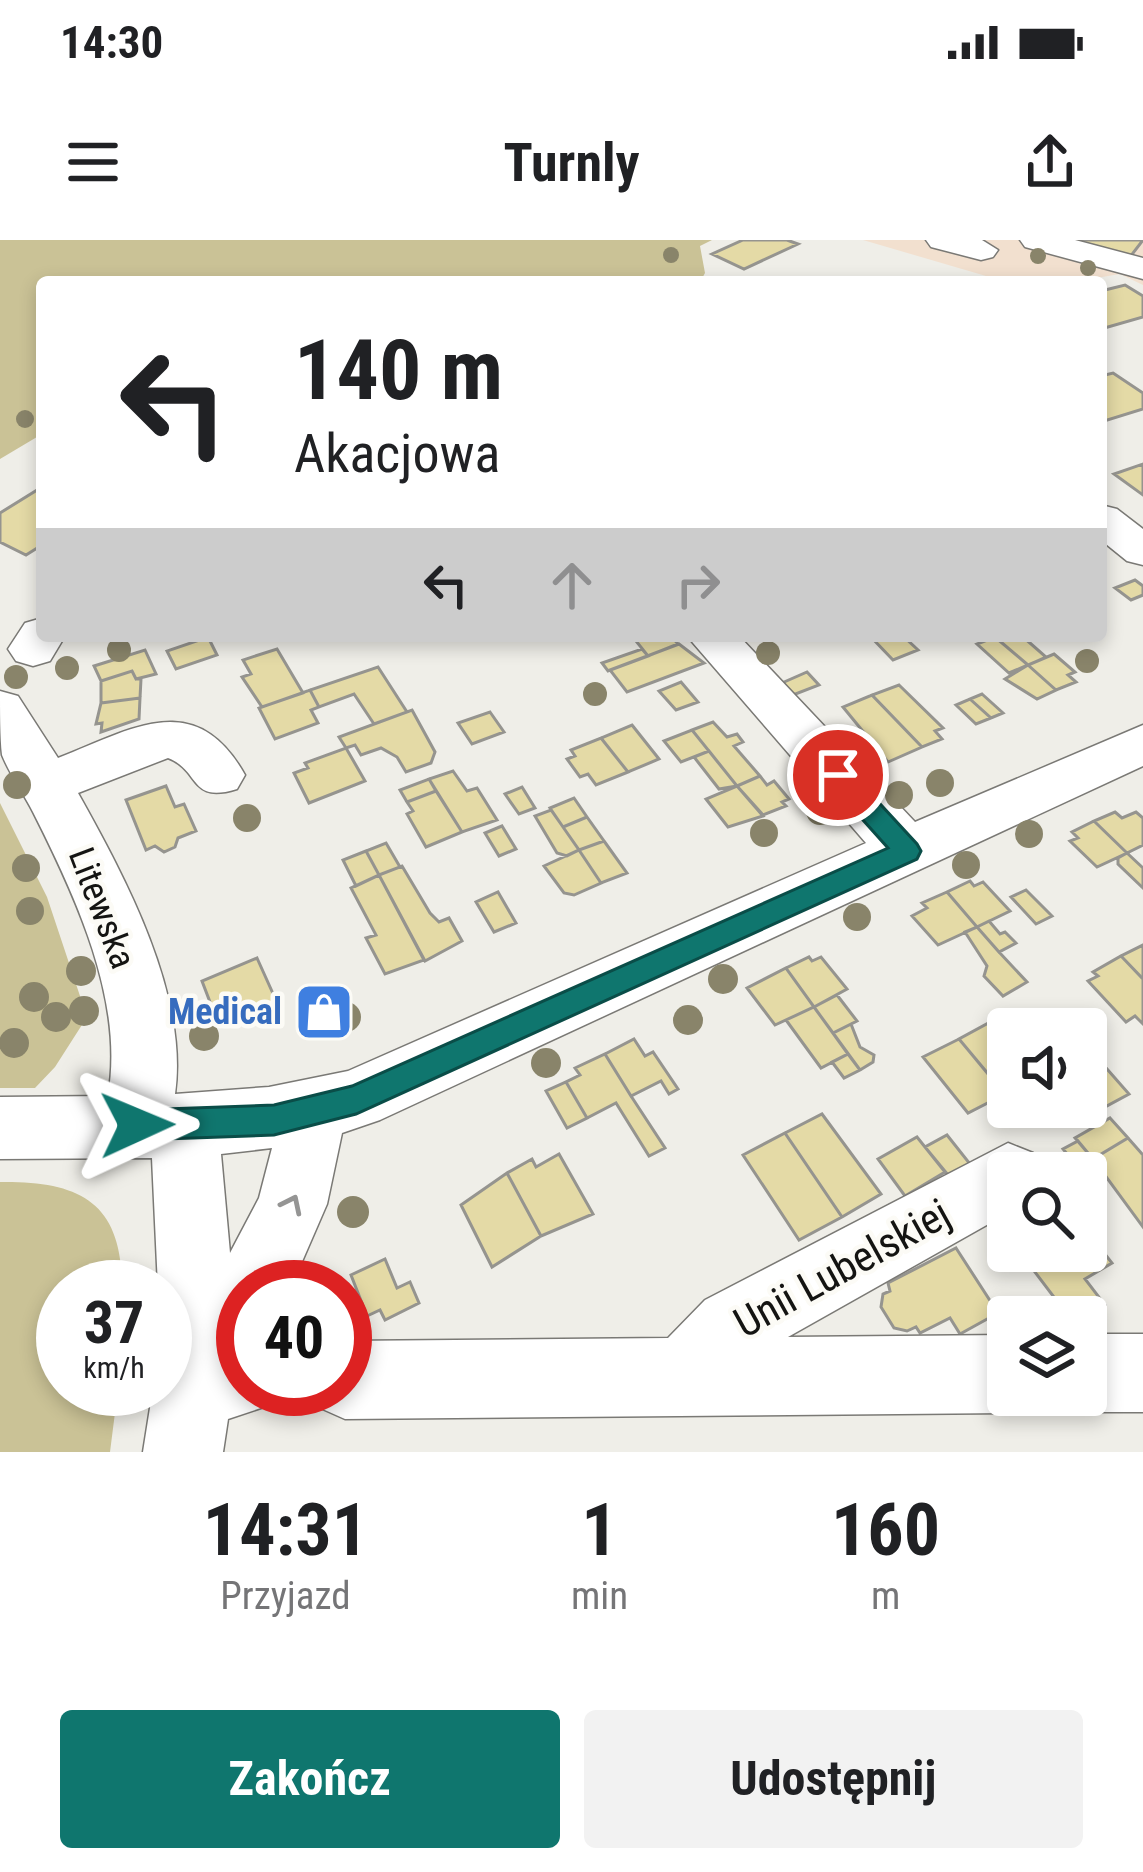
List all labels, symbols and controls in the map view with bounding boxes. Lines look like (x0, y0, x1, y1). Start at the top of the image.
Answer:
text: 14:30 (60, 16, 163, 69)
icon: menu (60, 129, 126, 195)
icon: share (1017, 129, 1083, 195)
text: Turnly (503, 131, 640, 194)
text: 140 m (294, 321, 503, 420)
icon: left (96, 324, 252, 480)
text: Akacjowa (294, 422, 500, 485)
icon: left (413, 552, 479, 618)
icon: ahead (539, 552, 605, 618)
icon: right (665, 552, 731, 618)
pin (787, 724, 889, 826)
icon: arrive (805, 742, 871, 808)
street label: Litewska (60, 842, 144, 974)
shop icon: Medical (293, 981, 355, 1043)
place label: Medical (168, 991, 282, 1033)
map controls (987, 1008, 1107, 1416)
button: sound (987, 1008, 1107, 1128)
position arrow (74, 1062, 200, 1188)
button: search (987, 1152, 1107, 1272)
street label: Unii Lubelskiej (726, 1189, 958, 1347)
one-way arrow (278, 1195, 302, 1216)
speed limit sign: 40 (216, 1260, 372, 1416)
text: 37 (84, 1287, 144, 1358)
button: layers (987, 1296, 1107, 1416)
text: km/h (83, 1350, 145, 1385)
text: 14:31 (203, 1488, 368, 1573)
text: 1 (581, 1488, 618, 1573)
text: 160 (831, 1488, 940, 1573)
text: Przyjazd (220, 1573, 351, 1619)
text: min (571, 1573, 628, 1619)
text: m (871, 1573, 900, 1619)
button: Zakończ (60, 1710, 560, 1848)
button: Udostępnij (584, 1710, 1083, 1848)

